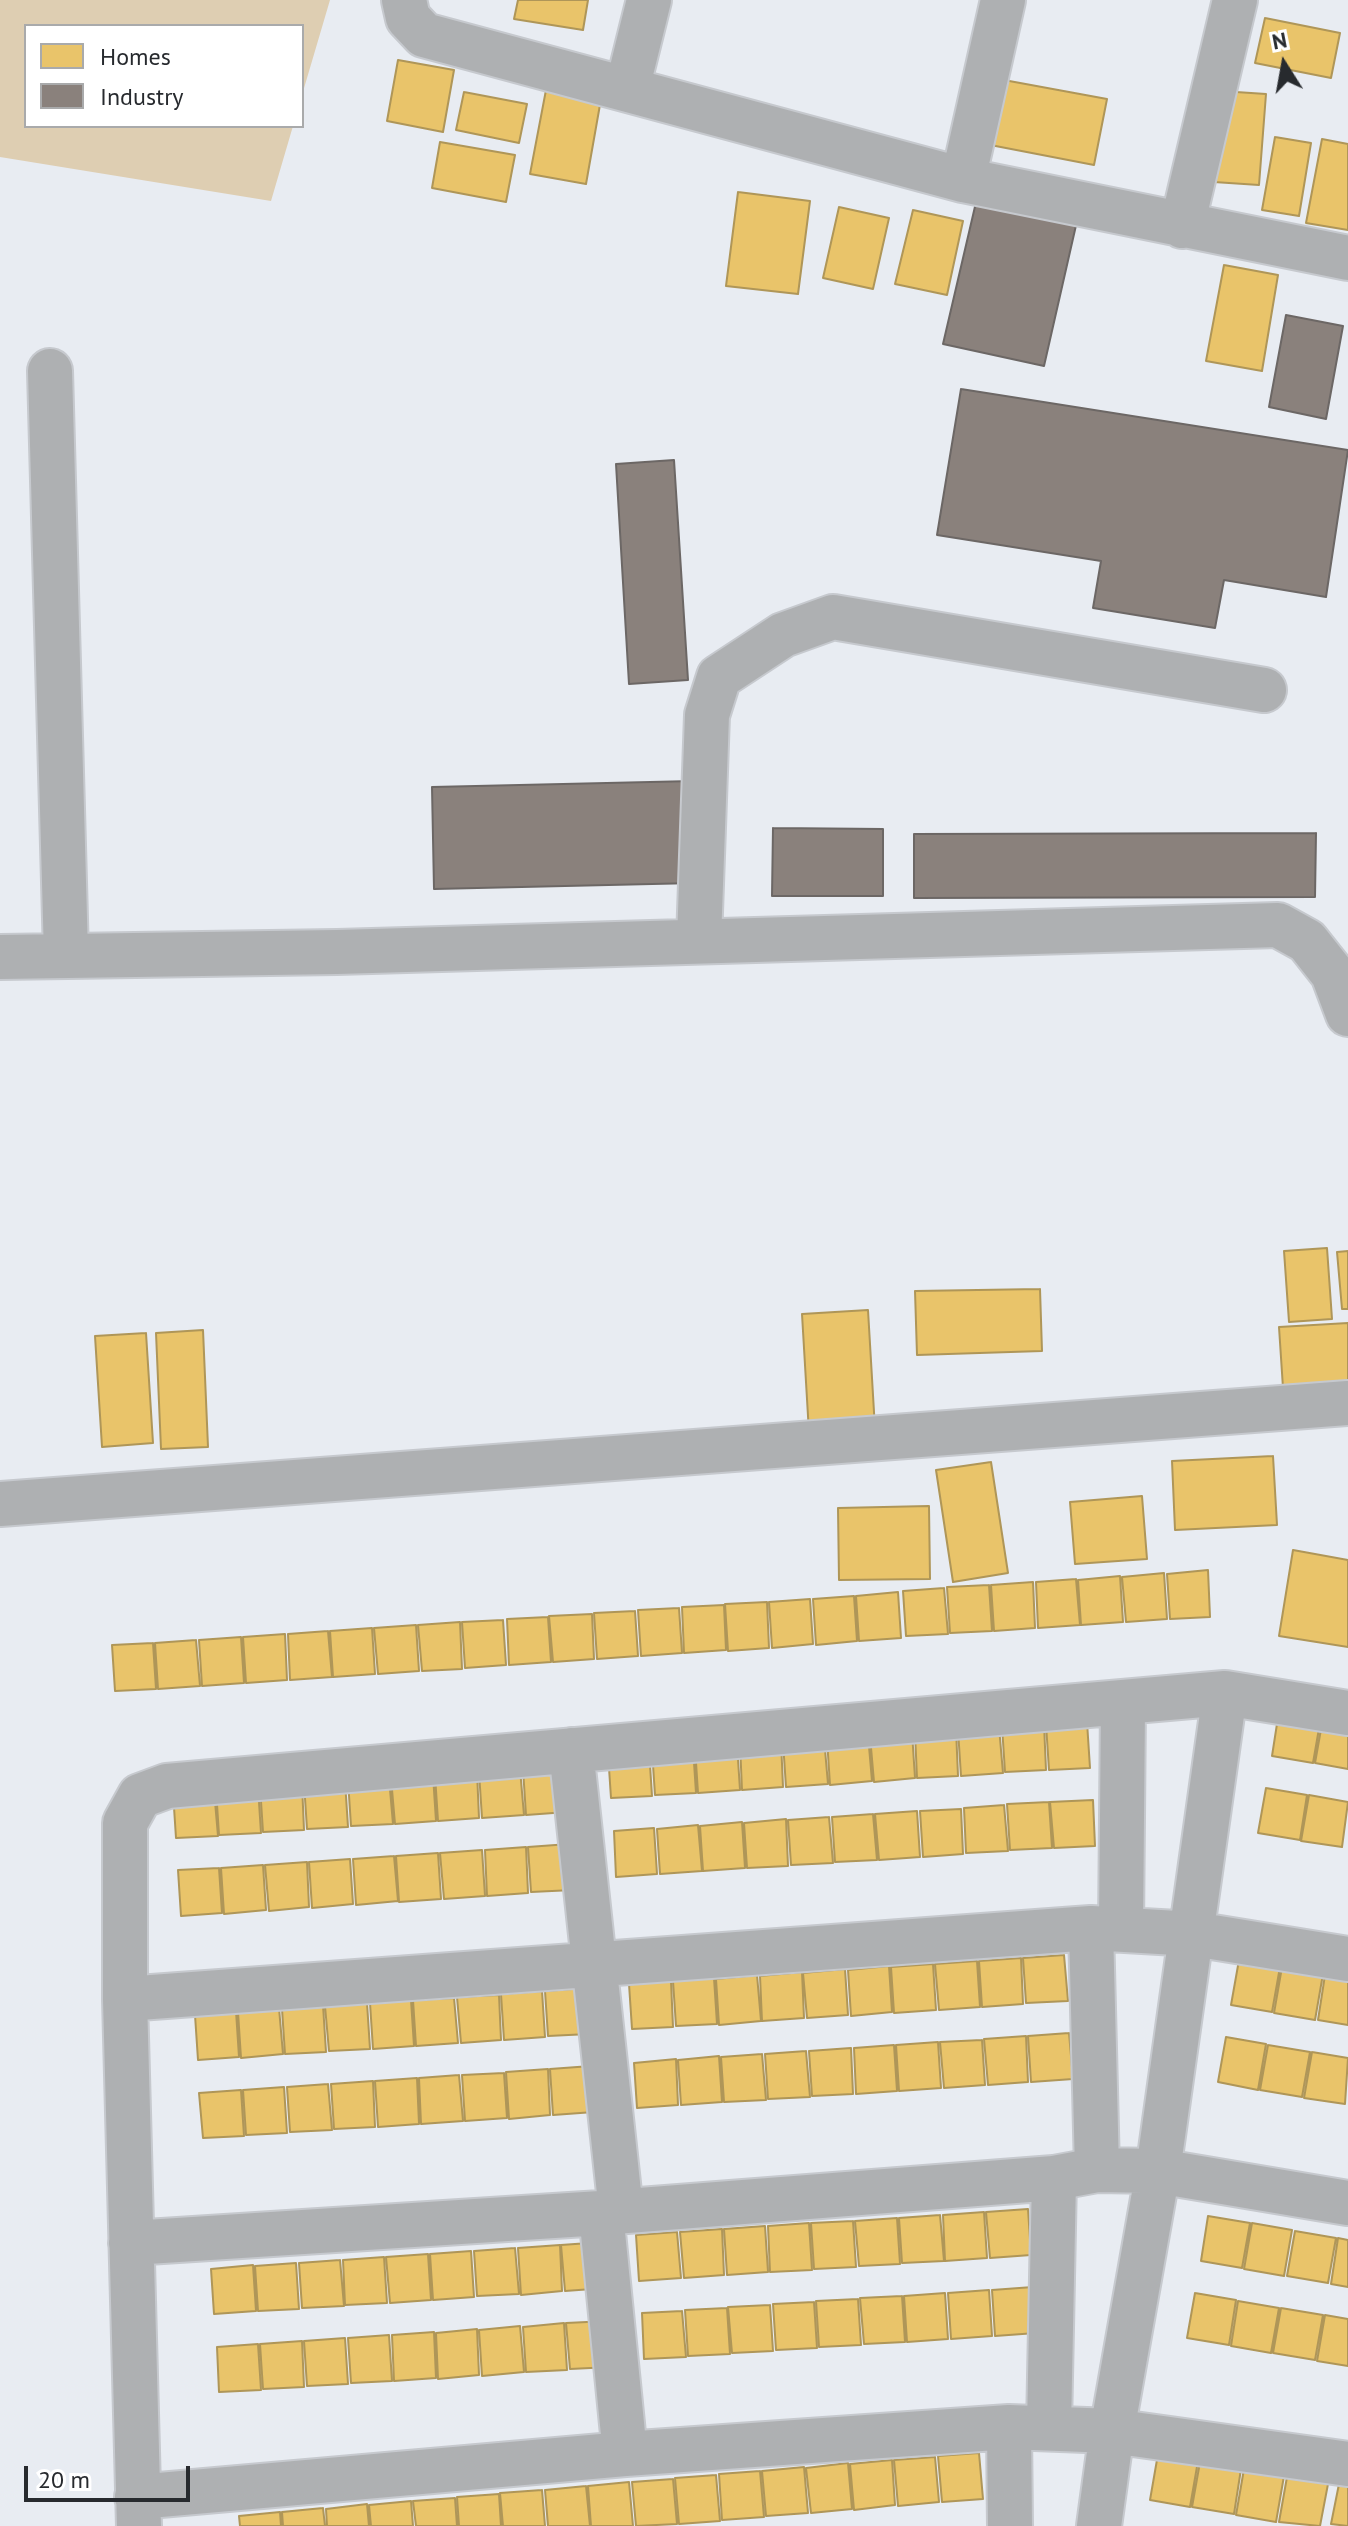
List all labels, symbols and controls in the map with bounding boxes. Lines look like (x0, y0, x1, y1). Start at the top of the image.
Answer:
legend (24, 24, 304, 128)
north arrow (1244, 24, 1324, 104)
text: N (1270, 25, 1289, 56)
text: Homes (100, 41, 171, 72)
text: Industry (100, 81, 184, 112)
scale bar (28, 2450, 194, 2500)
text: 20 m (38, 2464, 90, 2495)

